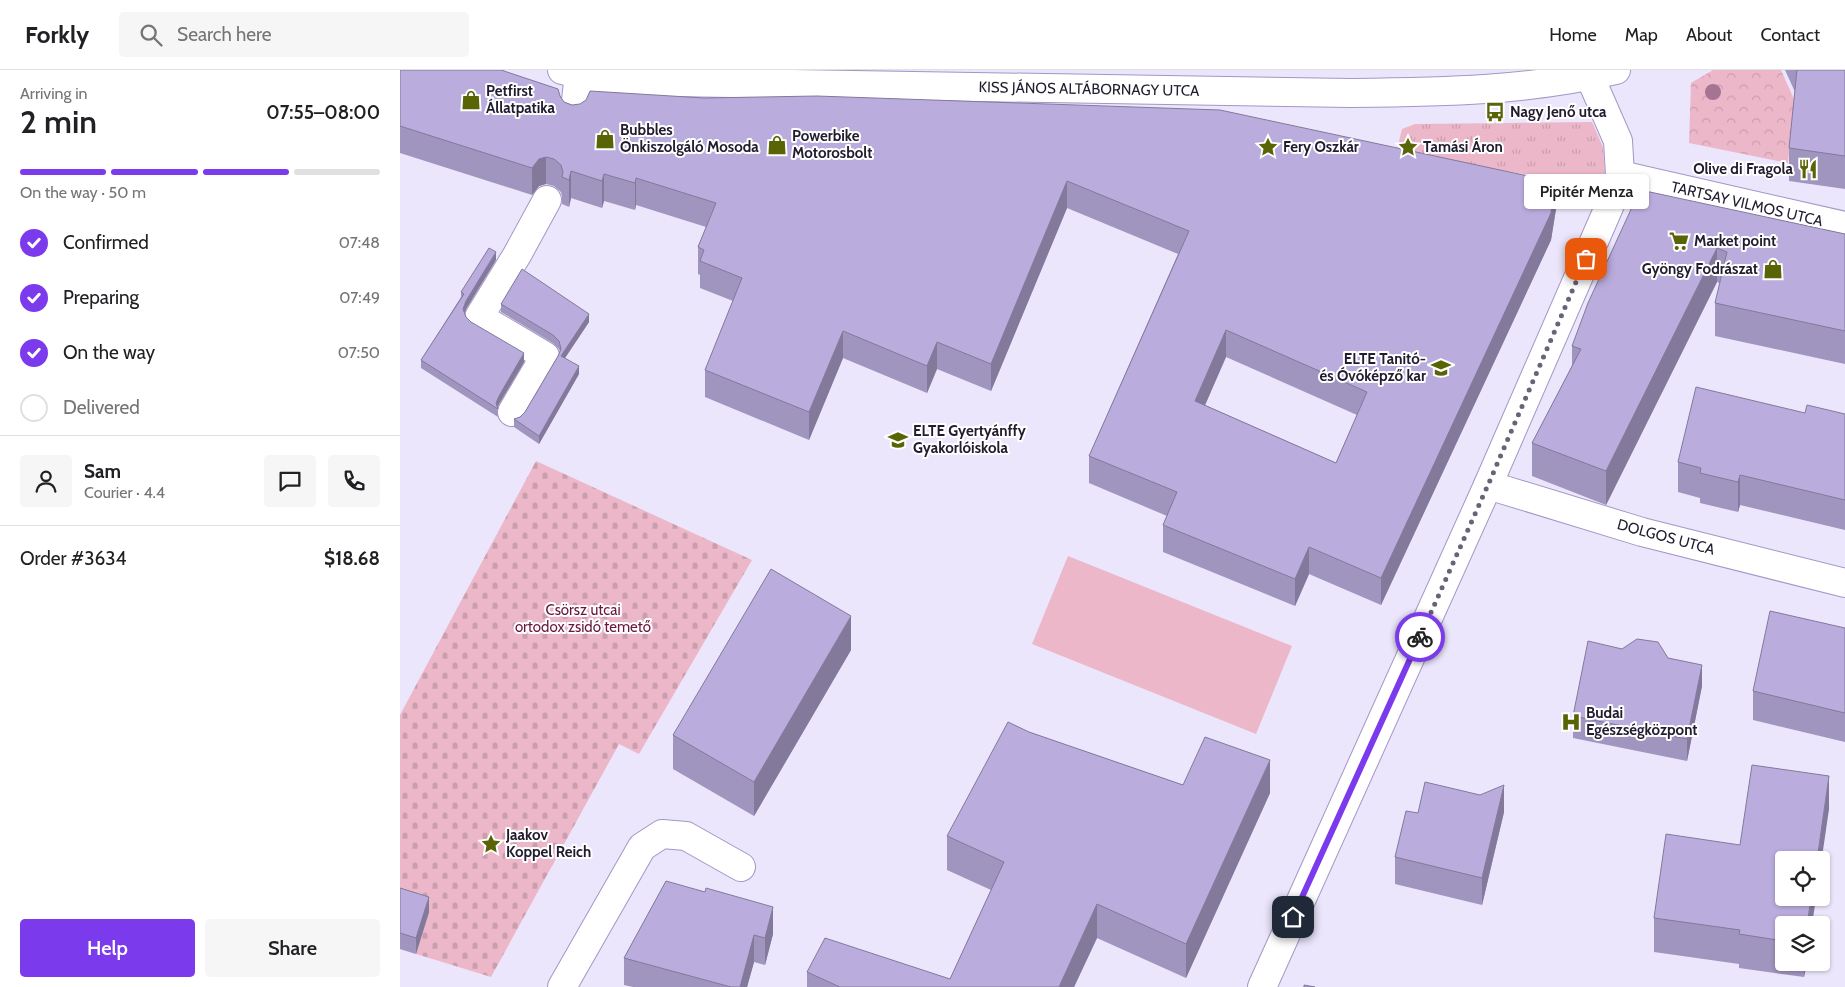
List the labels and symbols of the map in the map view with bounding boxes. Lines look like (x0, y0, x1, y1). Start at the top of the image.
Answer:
street label: KISS JÁNOS ALTÁBORNAGY UTCA (978, 77, 1200, 100)
place label: Petfirst Állatpatika (486, 82, 556, 117)
shop icon: Petfirst Állatpatika (460, 89, 482, 111)
bus stop icon: Nagy Jenő utca (1484, 101, 1506, 123)
place label: Nagy Jenő utca (1510, 103, 1607, 121)
place label: Bubbles Önkiszolgáló Mosoda (620, 121, 759, 156)
place label: Powerbike Motorosbolt (792, 127, 872, 162)
shop icon: Bubbles Önkiszolgáló Mosoda (594, 128, 616, 150)
shop icon: Powerbike Motorosbolt (766, 134, 788, 156)
place icon: Fery Oszkár (1257, 136, 1279, 158)
place icon: Tamási Áron (1397, 136, 1419, 158)
place label: Tamási Áron (1423, 137, 1503, 156)
place label: Fery Oszkár (1283, 138, 1359, 156)
restaurant icon: Olive di Fragola (1797, 158, 1819, 180)
place label: Olive di Fragola (1693, 160, 1794, 178)
callout: Pipitér Menza (1524, 174, 1648, 209)
street label: TARTSAY VILMOS UTCA (1669, 178, 1825, 230)
supermarket icon: Market point (1668, 230, 1690, 252)
place label: Market point (1694, 232, 1776, 250)
pin (1565, 238, 1607, 280)
shop icon: Gyöngy Fodrászat (1762, 258, 1784, 280)
place label: Gyöngy Fodrászat (1642, 260, 1758, 278)
place label: ELTE Tanitó- és Óvóképző kar (1320, 350, 1426, 385)
school or university icon: ELTE Tanitó- és Óvóképző kar (1430, 357, 1452, 379)
place label: ELTE Gyertyánffy Gyakorlóiskola (913, 422, 1027, 457)
school or university icon: ELTE Gyertyánffy Gyakorlóiskola (887, 429, 909, 451)
street label: DOLGOS UTCA (1615, 515, 1718, 559)
park label: Csörsz utcai ortodox zsidó temető (515, 601, 651, 636)
courier (1395, 612, 1445, 662)
place label: Budai Egészségközpont (1586, 704, 1698, 739)
hospital icon: Budai Egészségközpont (1560, 711, 1582, 733)
place label: Jaakov Koppel Reich (505, 826, 591, 861)
place icon: Jaakov Koppel Reich (480, 833, 502, 855)
pin (1272, 896, 1314, 938)

